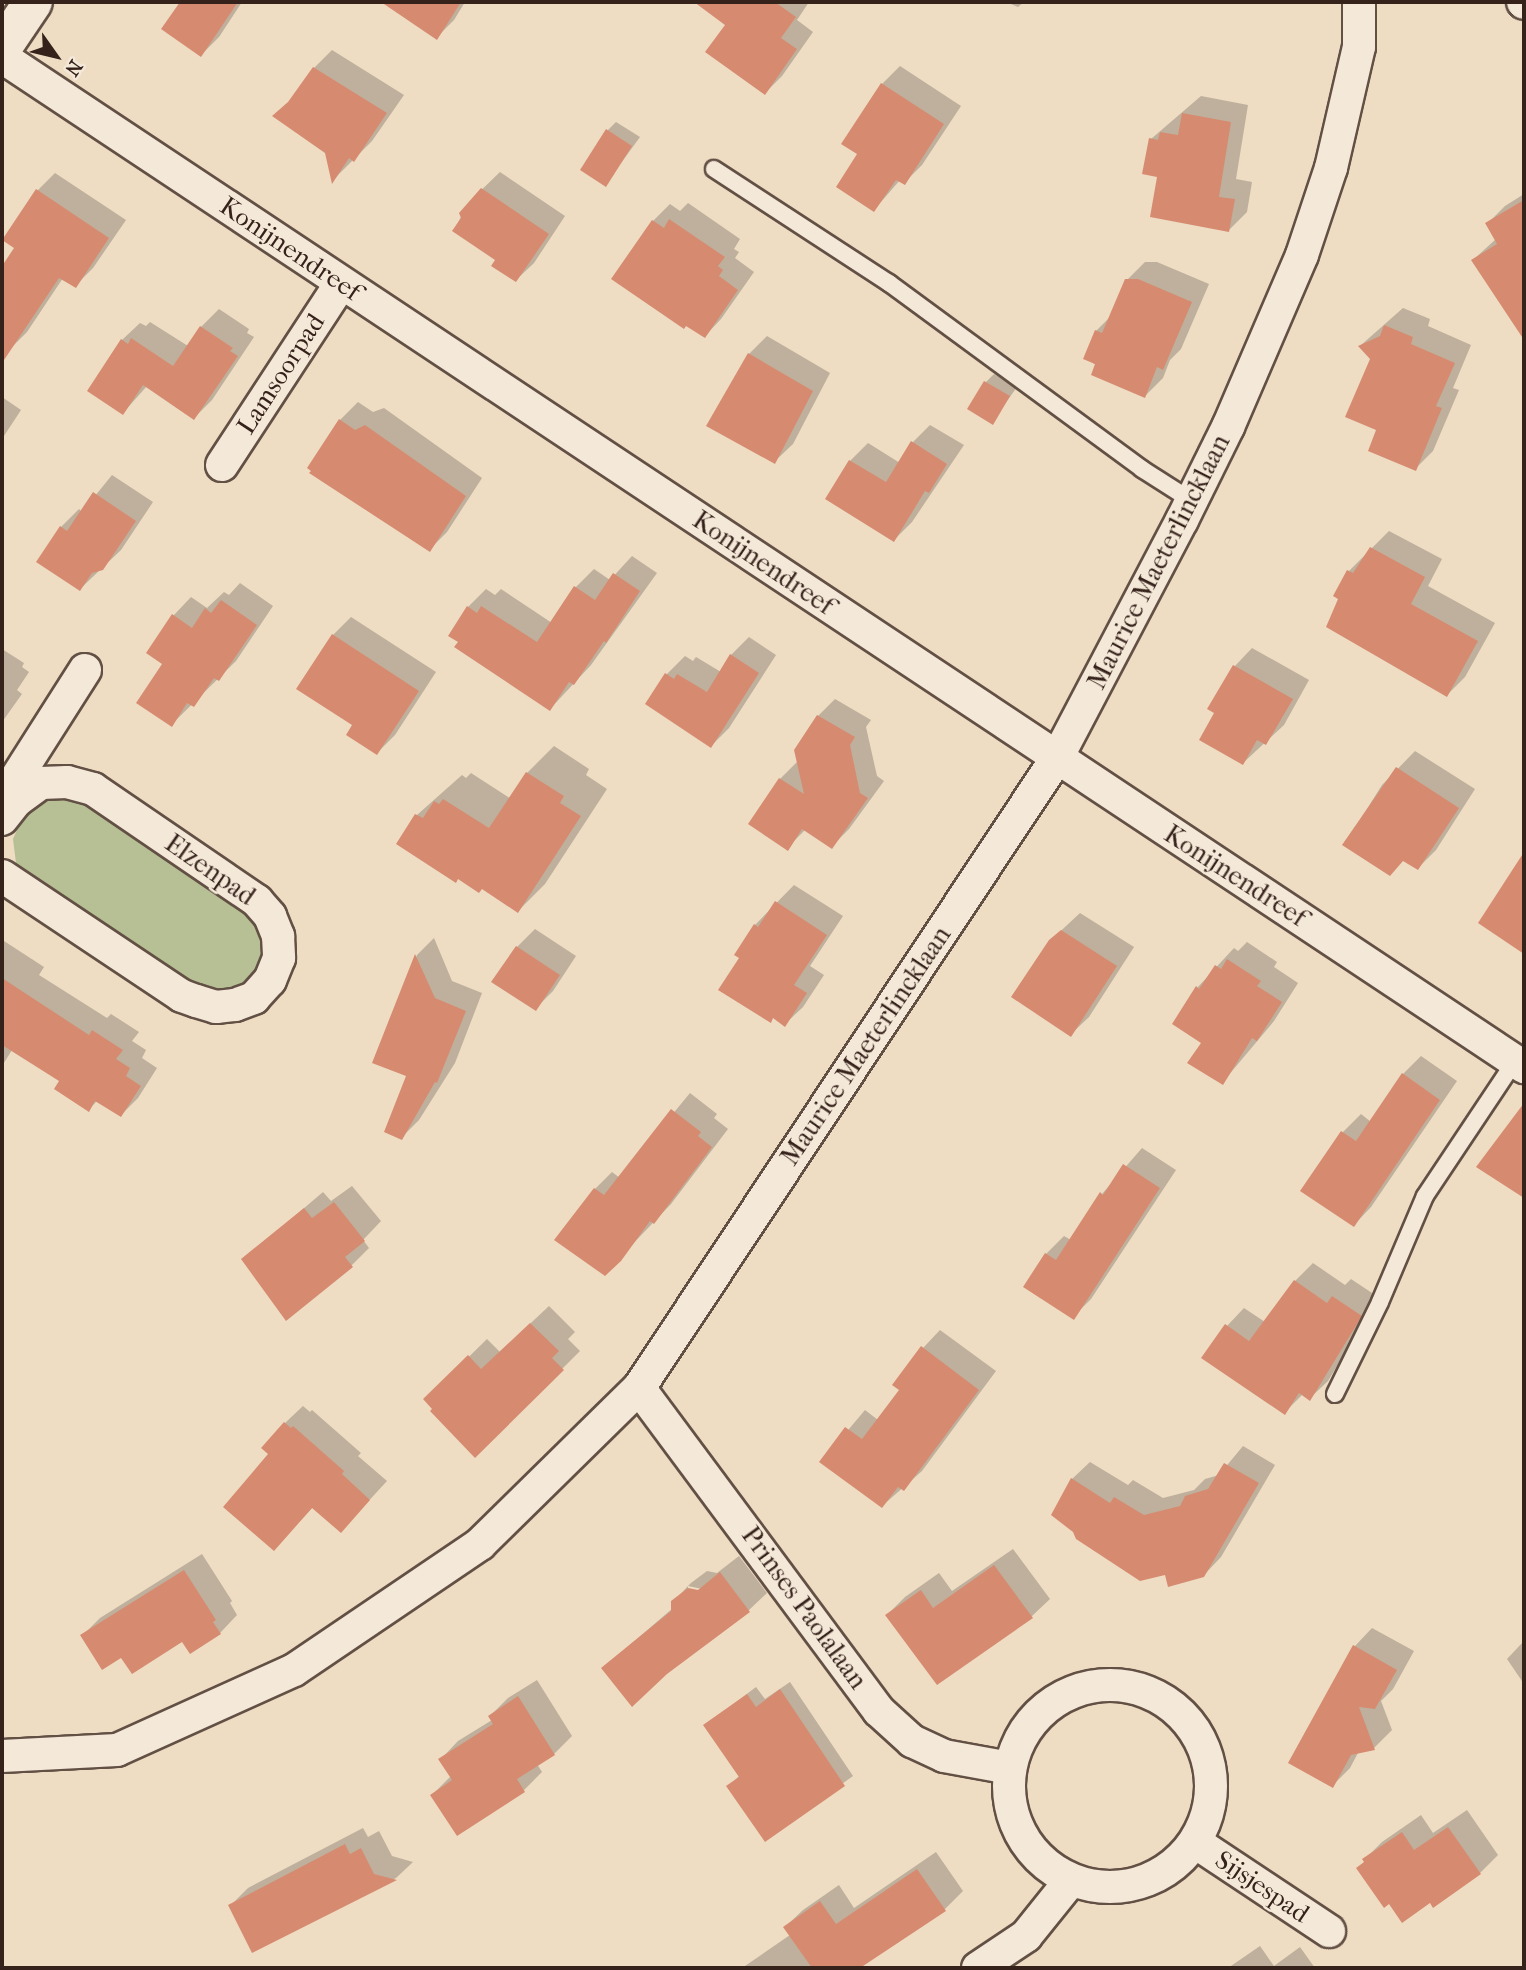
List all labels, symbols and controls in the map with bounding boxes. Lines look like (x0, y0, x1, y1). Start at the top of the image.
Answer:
north arrow (21, 21, 91, 91)
text: N (60, 56, 87, 80)
street label: Konijnendreef (214, 190, 366, 308)
street label: Lamsoorpad (231, 308, 331, 440)
street label: Maurice Maeterlincklaan (1081, 429, 1237, 695)
street label: Konijnendreef (687, 504, 839, 622)
street label: Konijnendreef (1158, 819, 1312, 933)
street label: Elzenpad (159, 828, 261, 912)
street label: Maurice Maeterlincklaan (774, 921, 958, 1171)
street label: Prinses Paolalaan (735, 1521, 873, 1695)
street label: Sijsjespad (1209, 1844, 1315, 1930)

